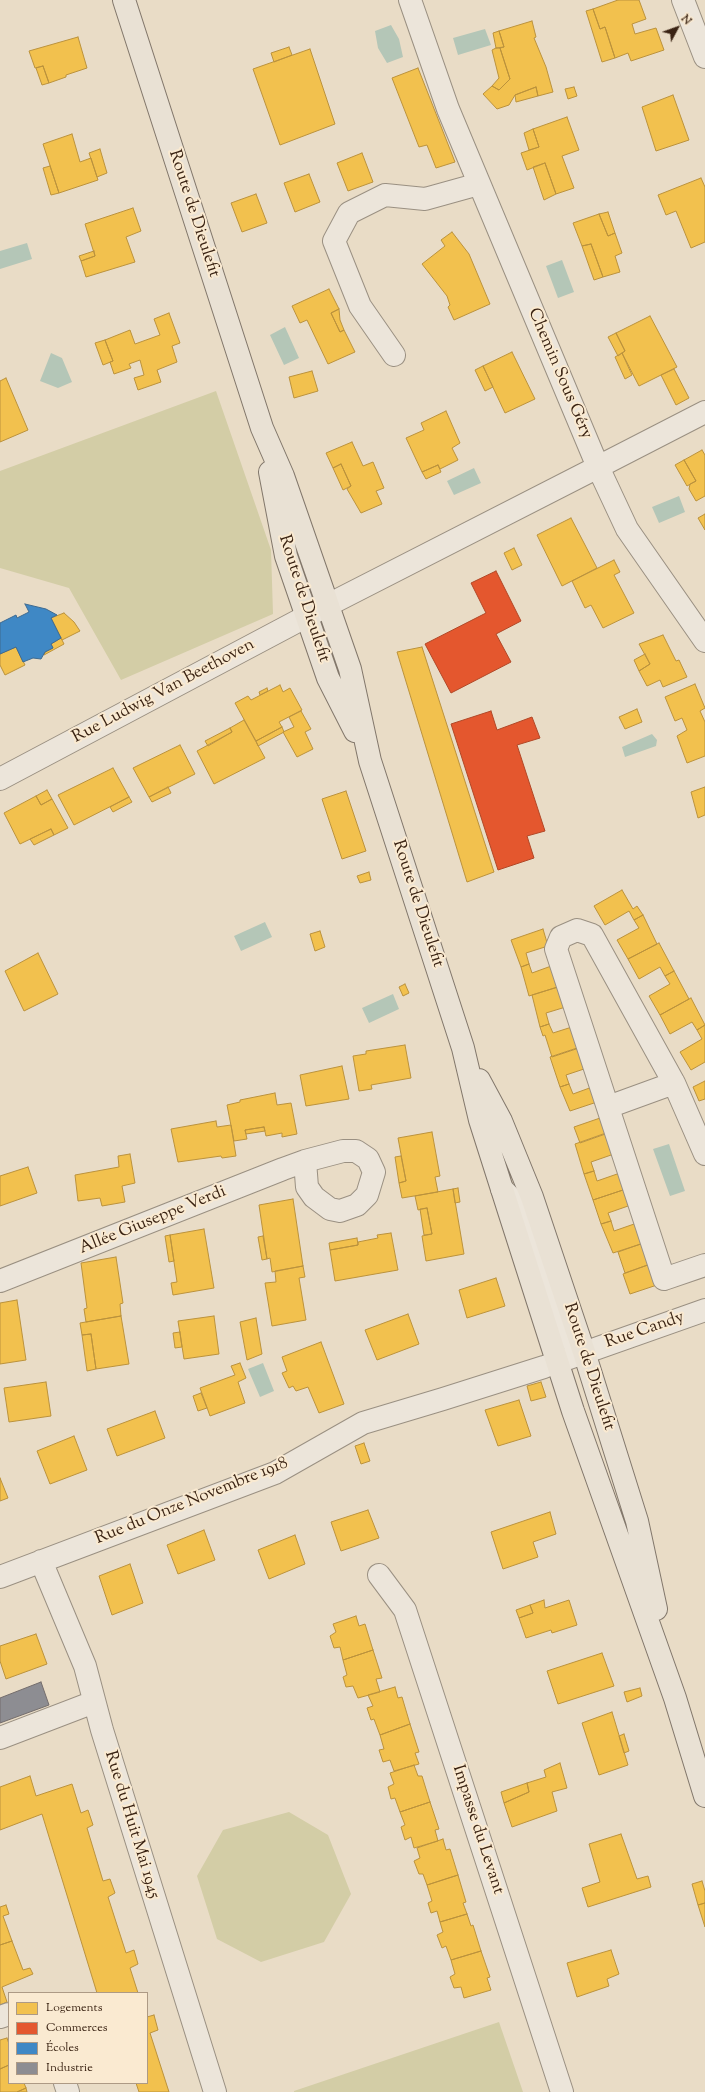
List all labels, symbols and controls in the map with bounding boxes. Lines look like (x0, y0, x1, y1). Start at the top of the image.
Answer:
north arrow (657, 8, 697, 48)
text: N (677, 12, 695, 29)
street label: Route de Dieulefit (163, 148, 223, 280)
street label: Chemin Sous Géry (522, 305, 596, 443)
street label: Route de Dieulefit (273, 533, 333, 665)
street label: Rue Ludwig Van Beethoven (69, 635, 259, 749)
street label: Route de Dieulefit (387, 838, 447, 970)
street label: Allée Giuseppe Verdi (77, 1182, 229, 1260)
street label: Route de Dieulefit (558, 1301, 618, 1433)
street label: Rue Candy (603, 1308, 687, 1354)
street label: Rue du Onze Novembre 1918 (93, 1454, 291, 1550)
street label: Rue du Huit Mai 1945 (99, 1749, 163, 1901)
street label: Impasse du Levant (446, 1763, 508, 1897)
legend (8, 1992, 148, 2084)
text: Logements (46, 1999, 102, 2017)
text: Commerces (46, 2019, 107, 2037)
text: Écoles (46, 2039, 79, 2057)
text: Industrie (46, 2059, 93, 2077)

